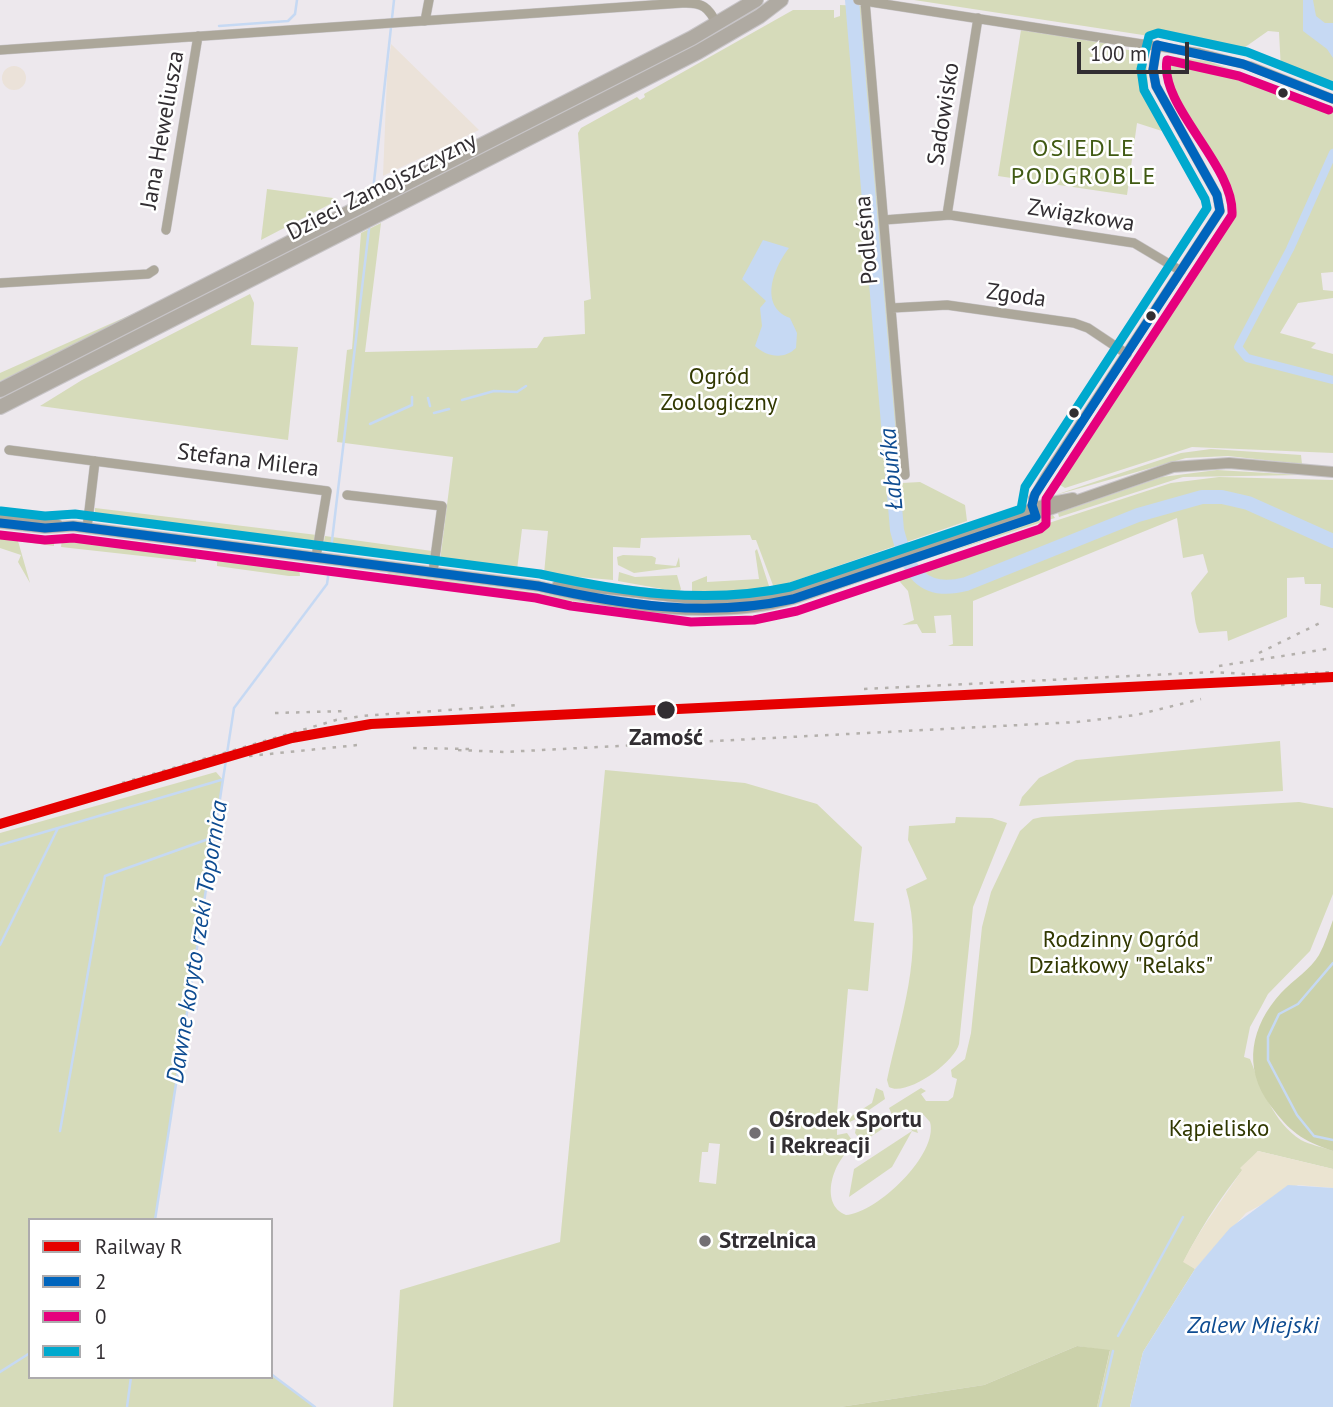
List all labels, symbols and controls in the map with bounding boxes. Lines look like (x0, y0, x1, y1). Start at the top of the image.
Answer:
scale bar (1081, 28, 1193, 72)
text: 100 m (1090, 40, 1147, 67)
street label: Jana Heweliusza (136, 49, 190, 211)
street label: Sadowisko (922, 61, 966, 167)
unlabelled marker (1276, 86, 1290, 100)
street label: Dzieci Zamojszczyzny (282, 127, 482, 247)
district label: OSIEDLE PODGROBLE (1012, 135, 1156, 191)
street label: Związkowa (1026, 194, 1136, 238)
street label: Podleśna (849, 195, 885, 285)
street label: Zgoda (984, 278, 1048, 314)
unlabelled marker (1144, 309, 1158, 323)
park label: Ogród Zoologiczny (660, 363, 778, 417)
unlabelled marker (1067, 406, 1081, 420)
water label: Łabuńka (874, 427, 910, 511)
street label: Stefana Milera (176, 439, 320, 483)
marker: Zamość (655, 699, 677, 721)
place label: Zamość (629, 724, 703, 752)
water label: Dawne koryto rzeki Topornica (161, 799, 235, 1085)
park label: Rodzinny Ogród Działkowy "Relaks" (1029, 926, 1213, 980)
place label: Ośrodek Sportu i Rekreacji (769, 1106, 922, 1160)
park label: Kąpielisko (1169, 1115, 1269, 1143)
marker: Ośrodek Sportu i Rekreacji (747, 1125, 763, 1141)
legend (28, 1218, 273, 1379)
place label: Strzelnica (719, 1227, 816, 1255)
text: Railway R (95, 1233, 182, 1260)
marker: Strzelnica (697, 1233, 713, 1249)
text: 2 (95, 1268, 106, 1295)
text: 0 (95, 1303, 106, 1330)
water label: Zalew Miejski (1187, 1312, 1319, 1340)
text: 1 (95, 1338, 106, 1365)

